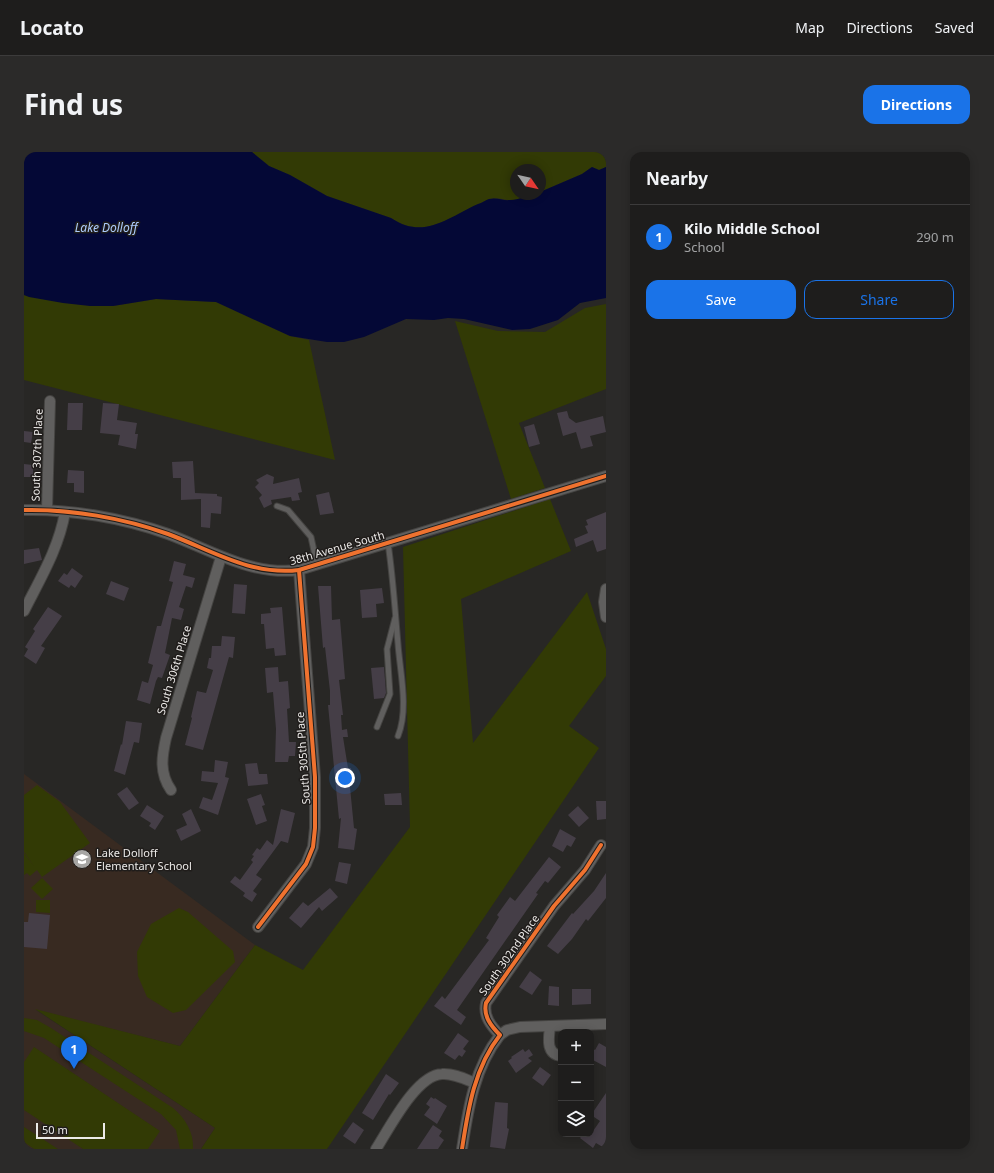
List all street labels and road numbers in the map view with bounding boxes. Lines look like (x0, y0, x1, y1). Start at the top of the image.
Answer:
street label: South 307th Place (27, 408, 46, 502)
street label: 38th Avenue South (288, 527, 386, 568)
street label: South 306th Place (153, 623, 194, 716)
street label: South 305th Place (292, 711, 313, 805)
street label: South 302nd Place (475, 911, 542, 998)

